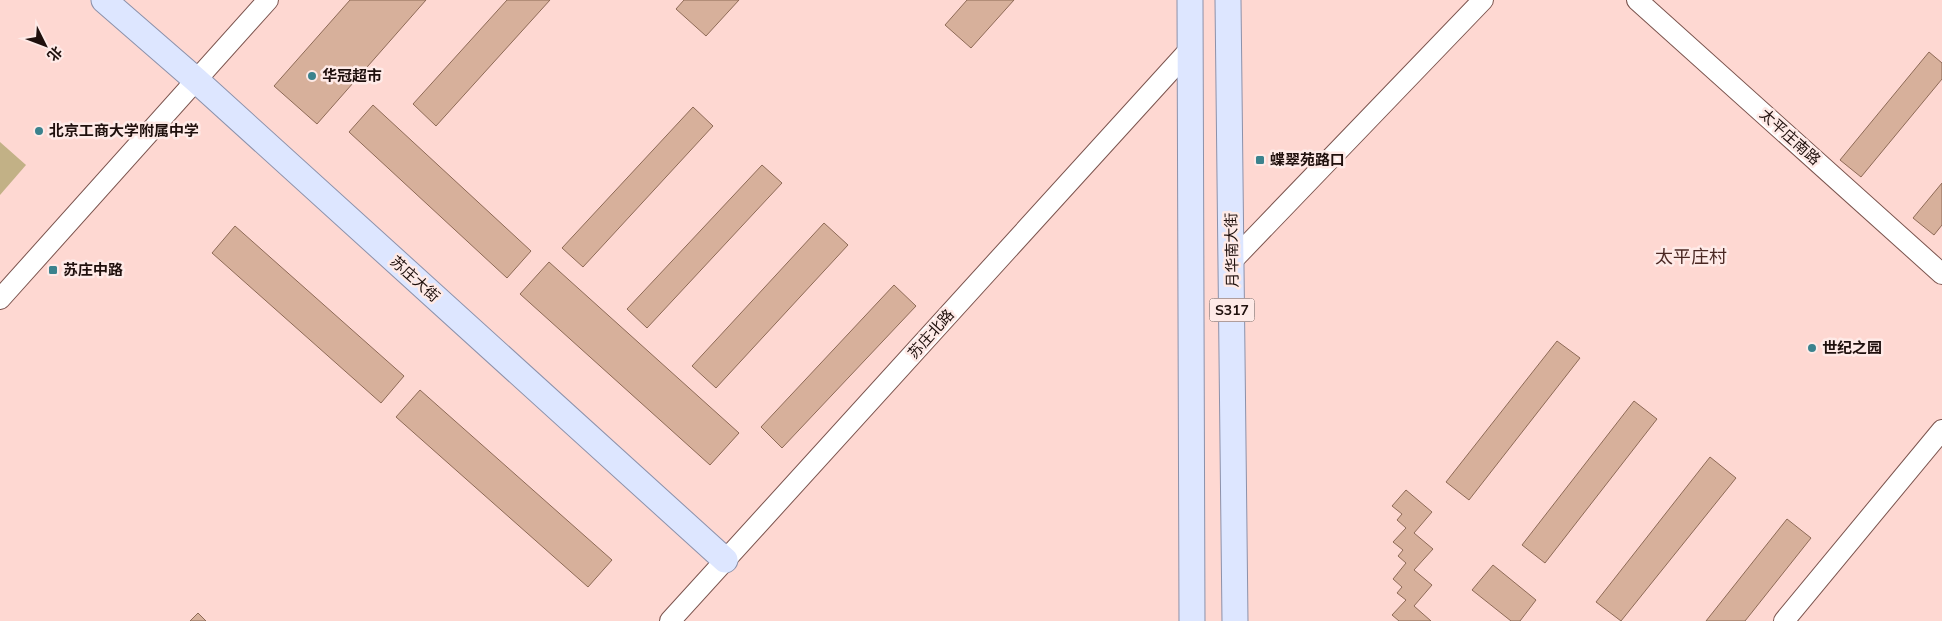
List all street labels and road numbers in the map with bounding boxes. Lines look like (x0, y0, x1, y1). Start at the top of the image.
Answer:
street label: 太平庄南路 (1755, 104, 1825, 170)
street label: 月华南大街 (1221, 212, 1243, 288)
street label: 苏庄大街 (386, 251, 444, 307)
road number: S317 (1210, 298, 1254, 322)
street label: 苏庄北路 (903, 305, 959, 363)

